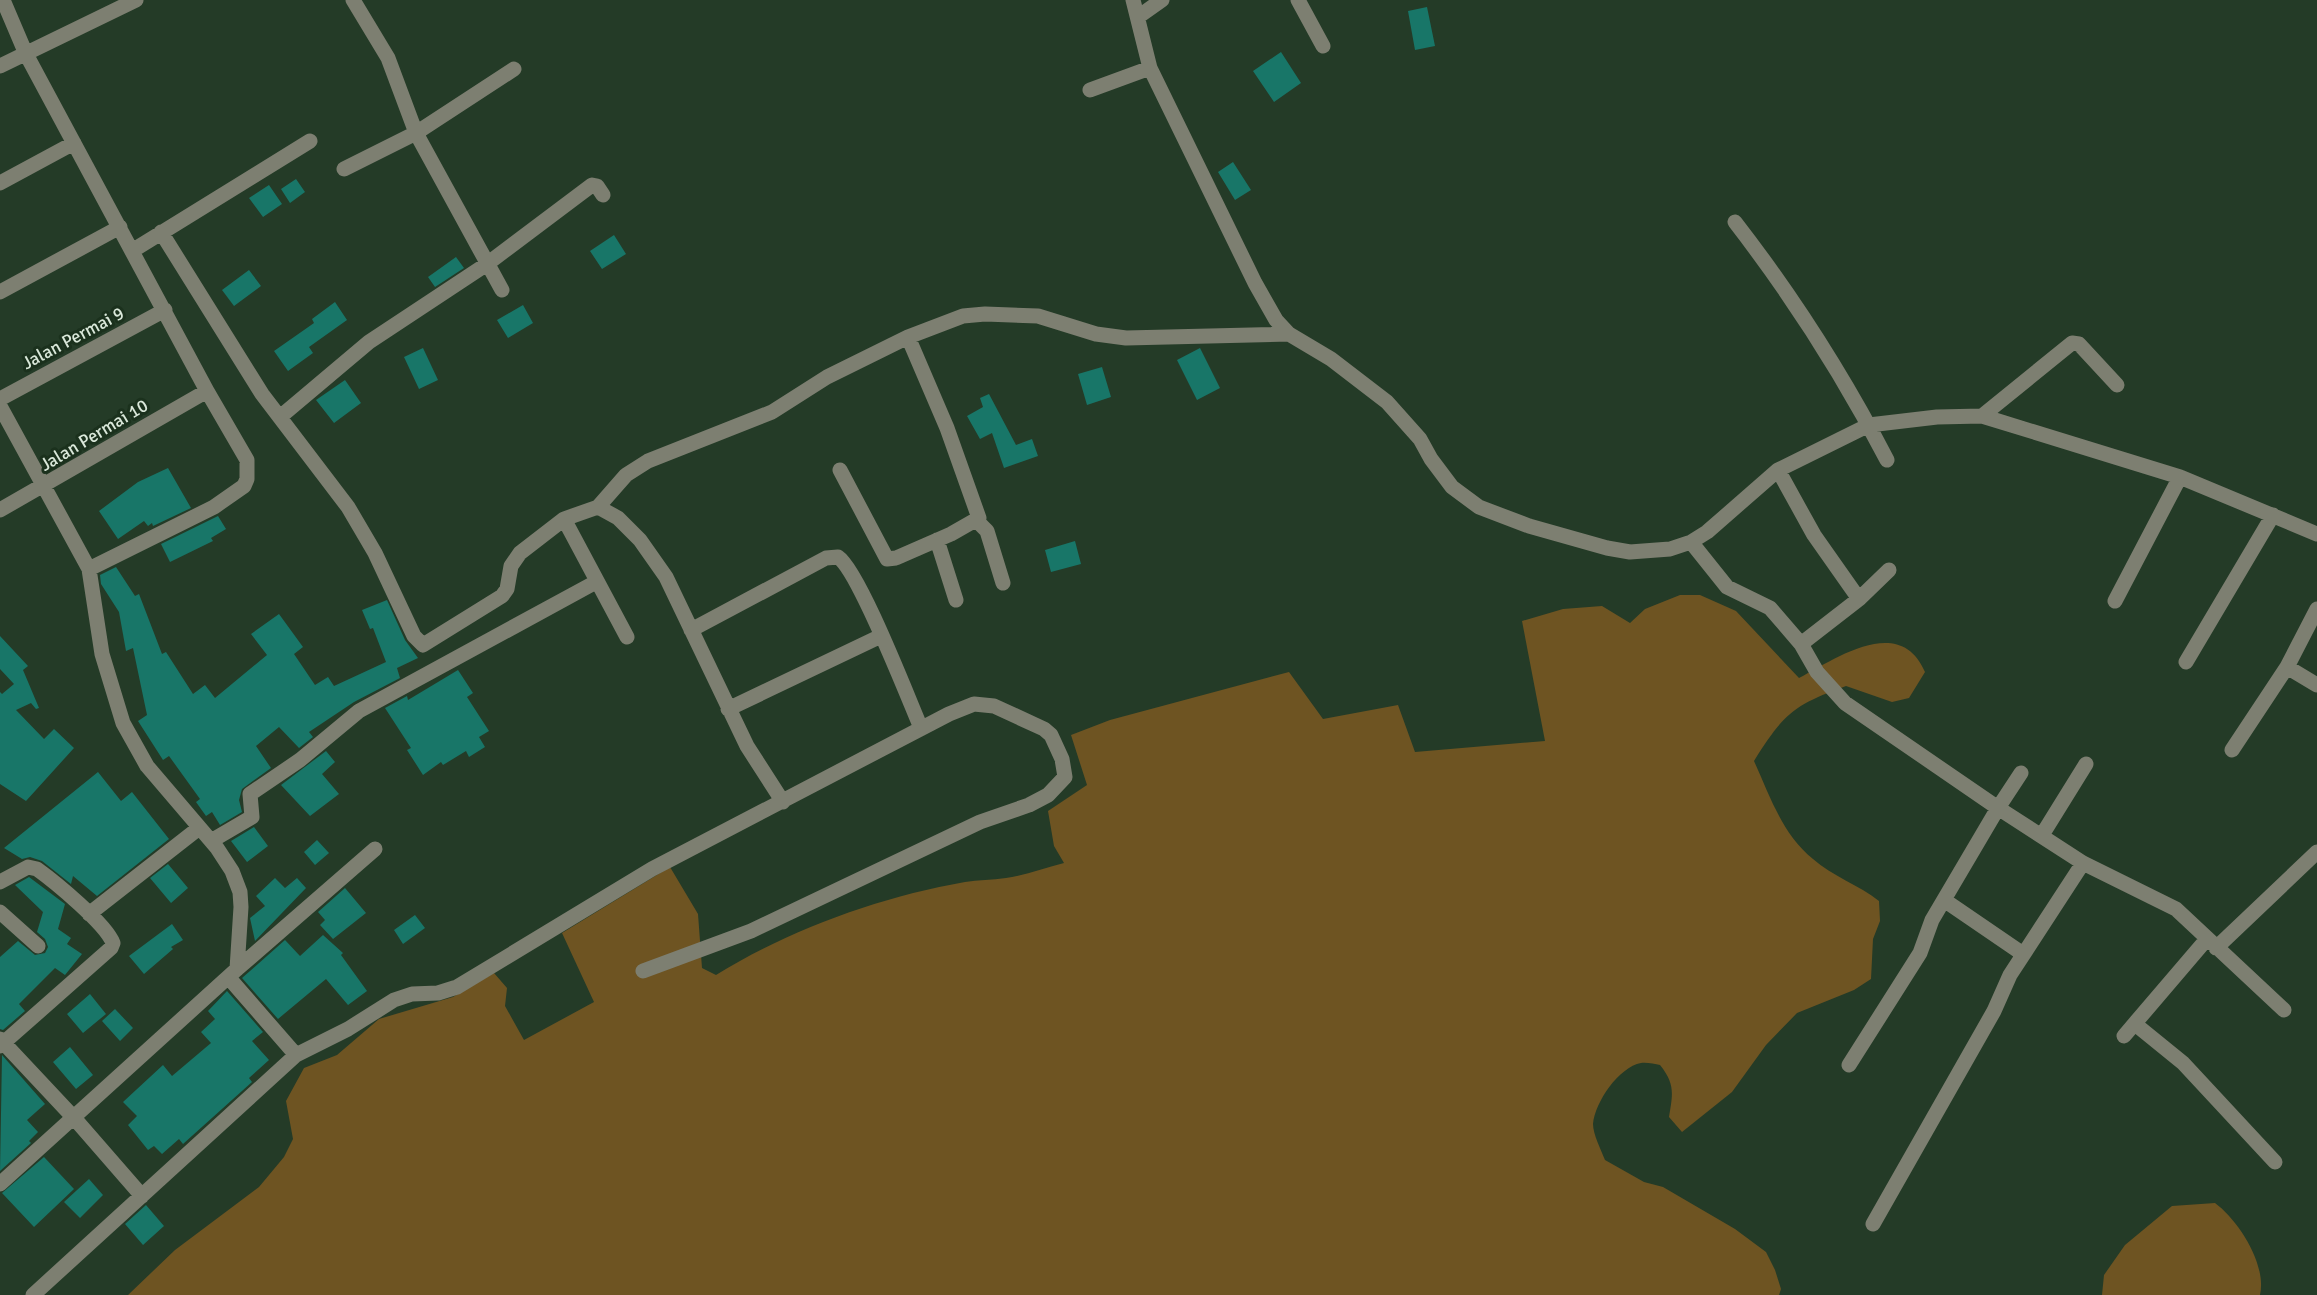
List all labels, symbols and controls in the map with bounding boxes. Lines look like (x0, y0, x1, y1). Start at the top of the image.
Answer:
street label: Jalan Permai 9 (18, 302, 128, 374)
street label: Jalan Permai 10 (36, 394, 152, 476)

